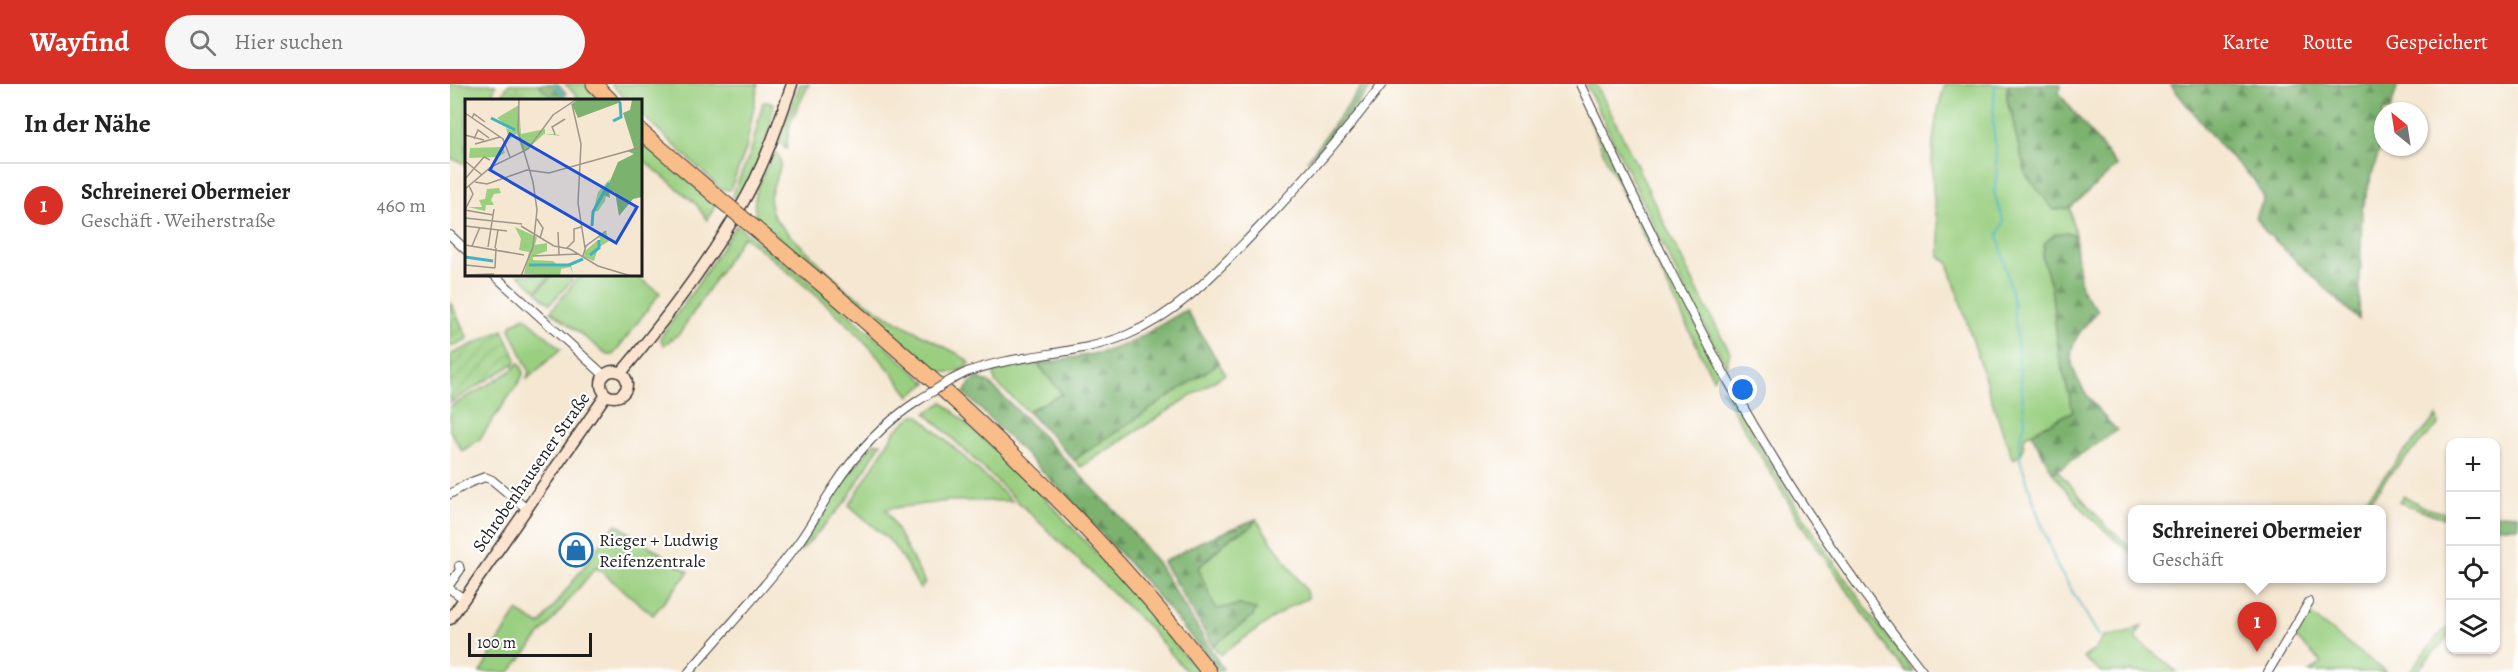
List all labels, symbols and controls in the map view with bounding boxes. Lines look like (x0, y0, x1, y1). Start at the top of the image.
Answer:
search box (165, 15, 585, 69)
text: Wayfind (30, 23, 129, 61)
icon: search (186, 26, 219, 59)
text: Hier suchen (234, 27, 343, 57)
text: Karte (2222, 28, 2269, 56)
text: Route (2302, 28, 2353, 56)
text: Gespeichert (2386, 28, 2488, 56)
inset map (465, 99, 642, 276)
north arrow (2374, 102, 2428, 156)
text: In der Nähe (24, 106, 151, 141)
text: Schreinerei Obermeier (81, 177, 291, 207)
text: 1 (40, 192, 47, 219)
text: 460 m (376, 192, 426, 219)
text: Geschäft · Weiherstraße (81, 207, 276, 234)
your location (1728, 375, 1757, 404)
street label: Schrobenhausener Straße (467, 387, 595, 557)
map controls (2446, 438, 2500, 654)
button: + (2446, 438, 2500, 492)
button: − (2446, 492, 2500, 546)
popup (2128, 505, 2386, 583)
text: Schreinerei Obermeier (2152, 516, 2362, 546)
place label: Rieger + Ludwig Reifenzentrale (599, 528, 718, 573)
shop icon: Rieger + Ludwig Reifenzentrale (558, 532, 594, 568)
text: Geschäft (2152, 546, 2224, 573)
button: locate (2446, 546, 2500, 600)
button: layers (2446, 600, 2500, 654)
pin: 1 (2238, 602, 2276, 652)
scale bar (468, 630, 592, 658)
text: 100 m (477, 632, 516, 654)

